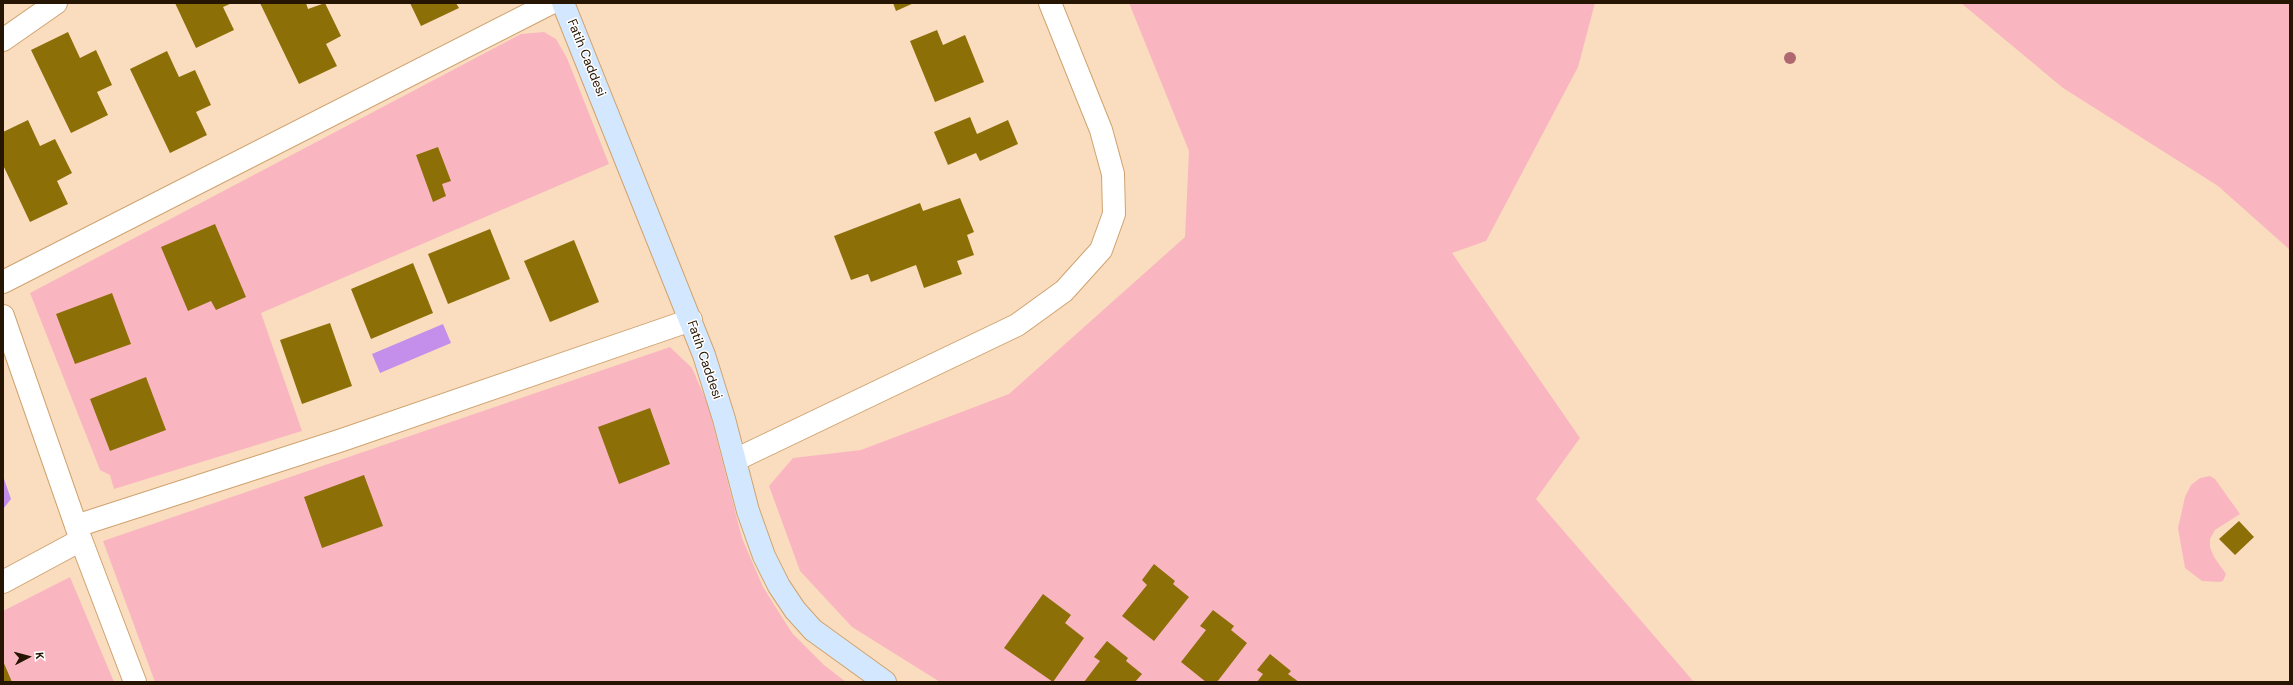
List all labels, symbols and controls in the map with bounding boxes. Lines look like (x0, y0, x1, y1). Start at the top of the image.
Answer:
street label: Fatih Caddesi (563, 17, 609, 99)
street label: Fatih Caddesi (683, 319, 725, 401)
north arrow (8, 637, 48, 677)
text: K (33, 651, 47, 660)

